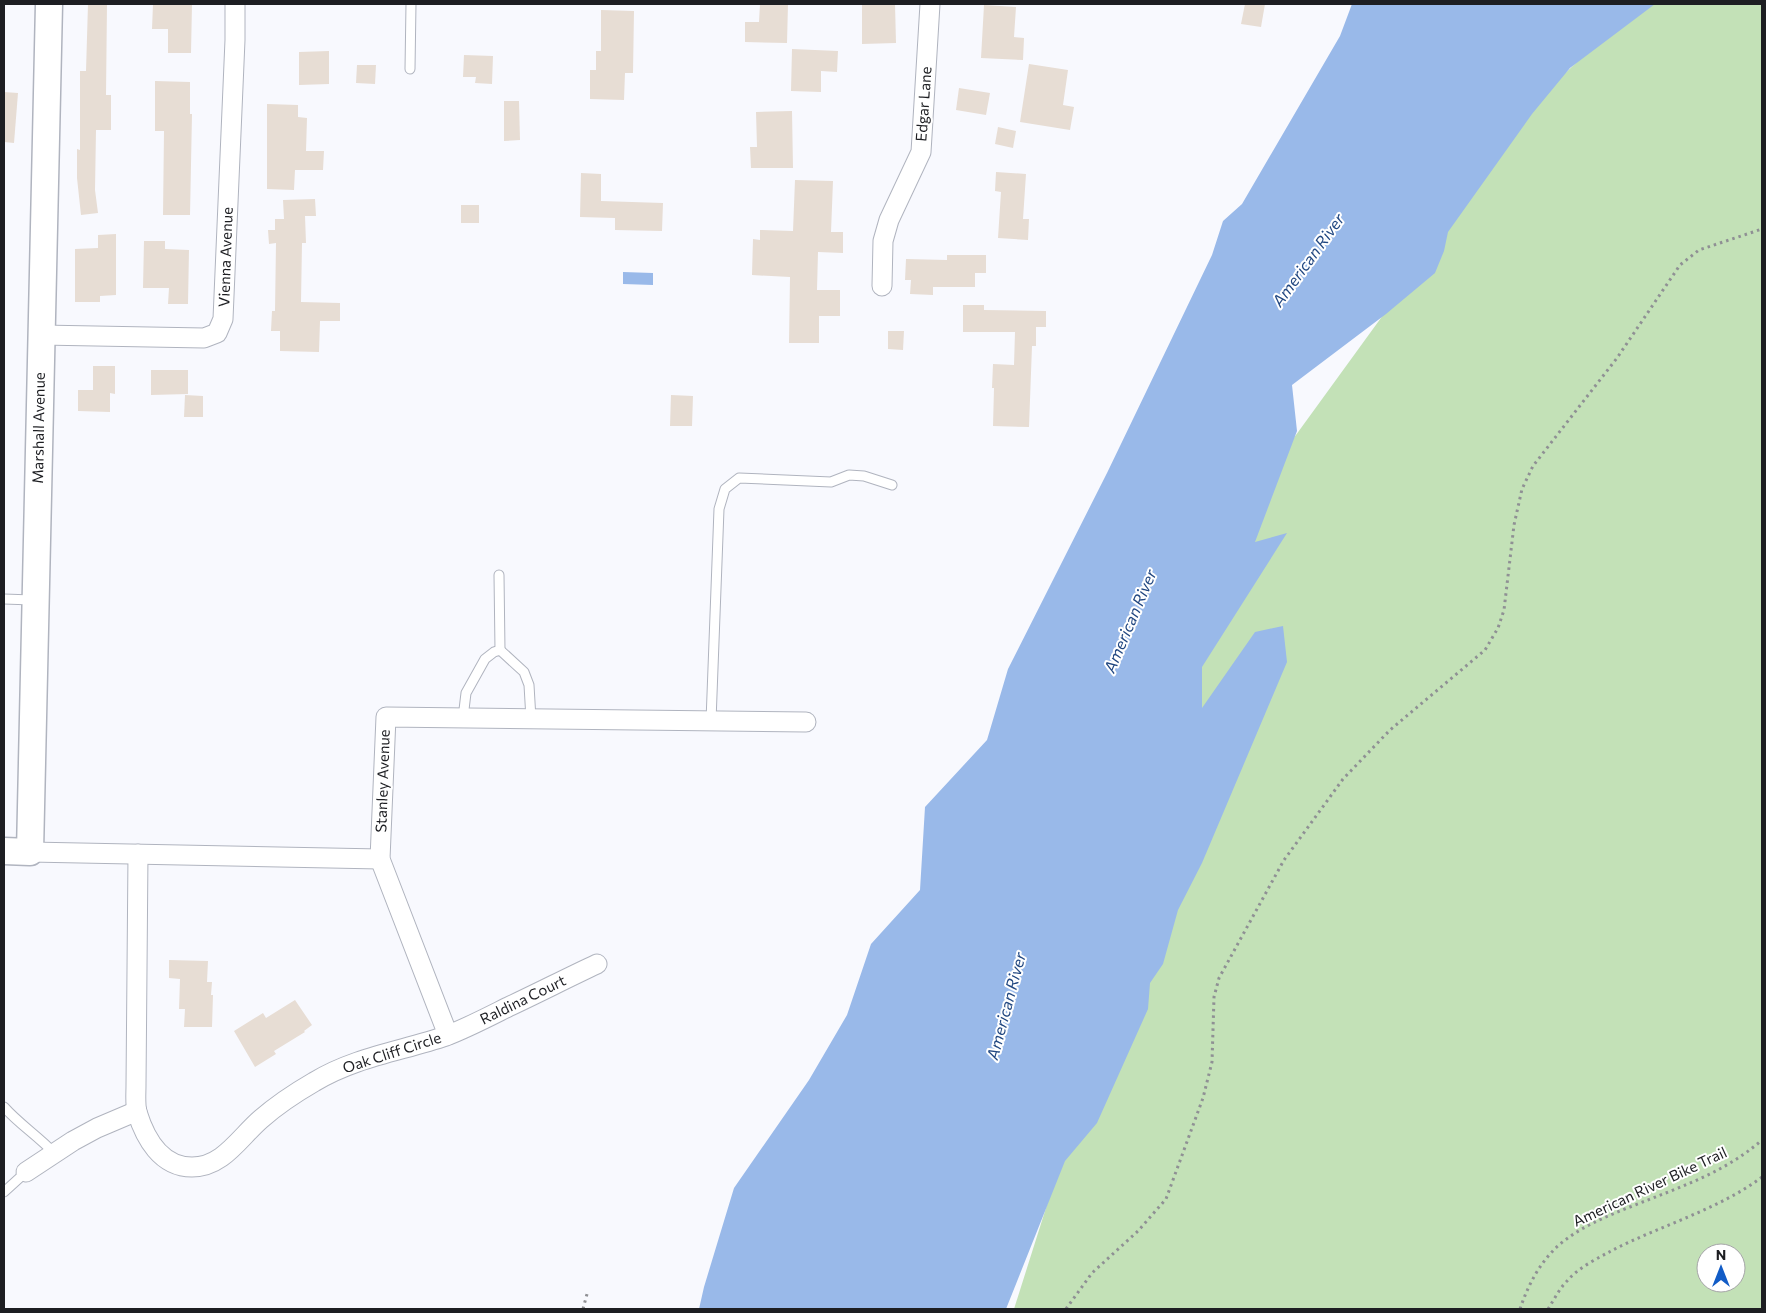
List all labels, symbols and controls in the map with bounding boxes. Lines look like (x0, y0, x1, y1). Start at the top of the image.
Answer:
street label: Edgar Lane (911, 66, 935, 142)
street label: Vienna Avenue (214, 207, 236, 307)
water label: American River (1267, 209, 1348, 311)
street label: Marshall Avenue (28, 372, 48, 484)
water label: American River (1099, 566, 1160, 676)
street label: Stanley Avenue (371, 729, 393, 833)
water label: American River (982, 950, 1029, 1063)
street label: Raldina Court (477, 971, 568, 1028)
street label: Oak Cliff Circle (340, 1028, 443, 1076)
street label: American River Bike Trail (1570, 1142, 1729, 1230)
north arrow (1696, 1243, 1746, 1293)
text: N (1716, 1246, 1726, 1263)

